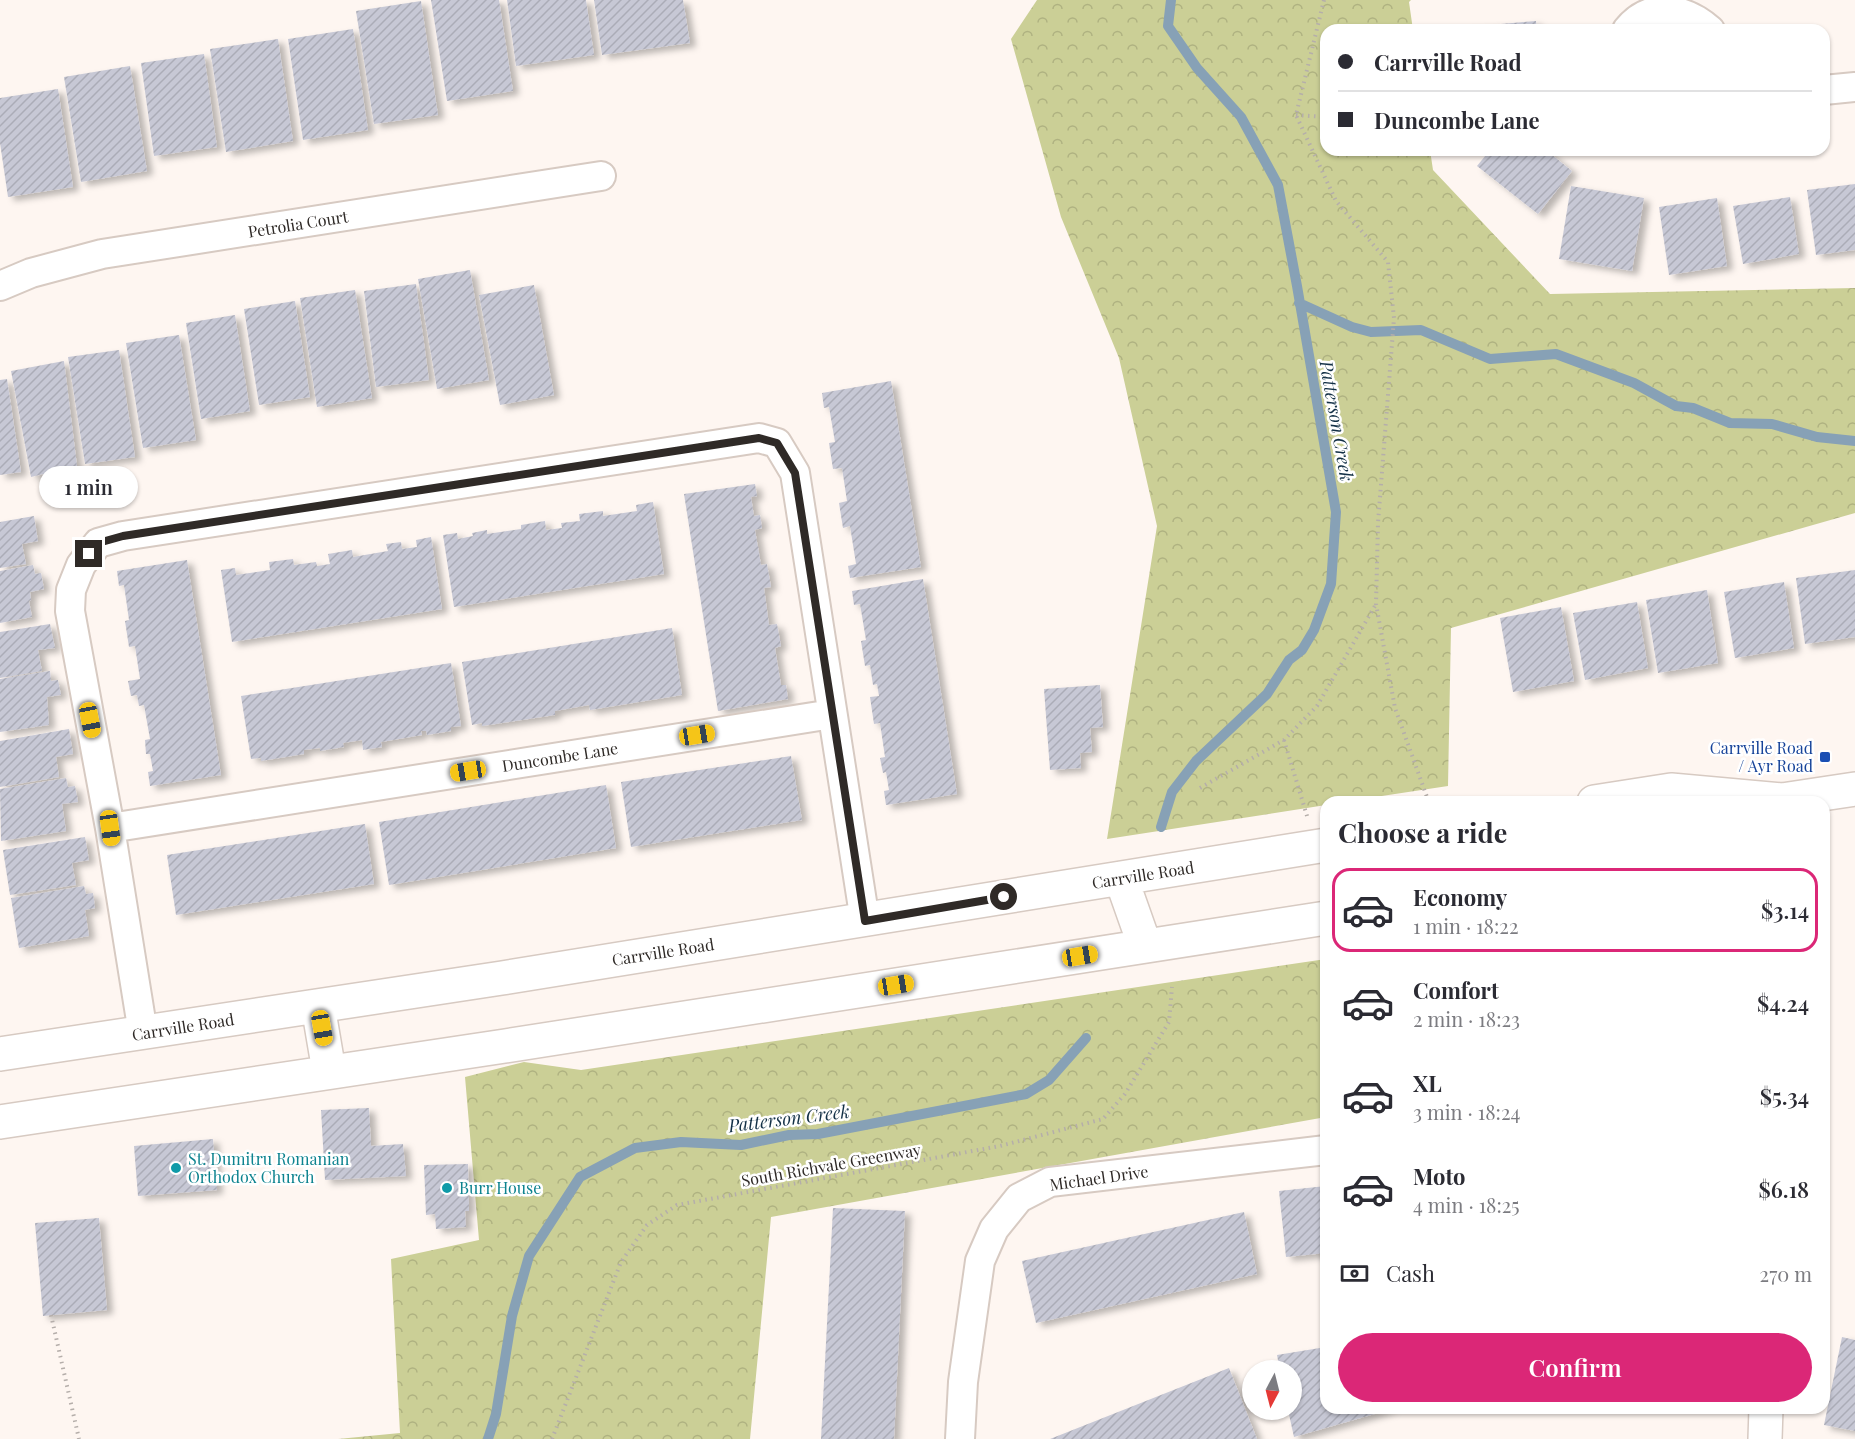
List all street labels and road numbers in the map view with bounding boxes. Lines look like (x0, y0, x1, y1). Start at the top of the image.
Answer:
street label: Petrolia Court (246, 205, 350, 242)
street label: Duncombe Lane (500, 737, 619, 776)
street label: Carrville Road (1090, 856, 1196, 893)
street label: Carrville Road (610, 933, 716, 970)
street label: Carrville Road (130, 1008, 236, 1045)
street label: South Richvale Greenway (740, 1138, 922, 1191)
street label: Michael Drive (1048, 1160, 1150, 1195)

